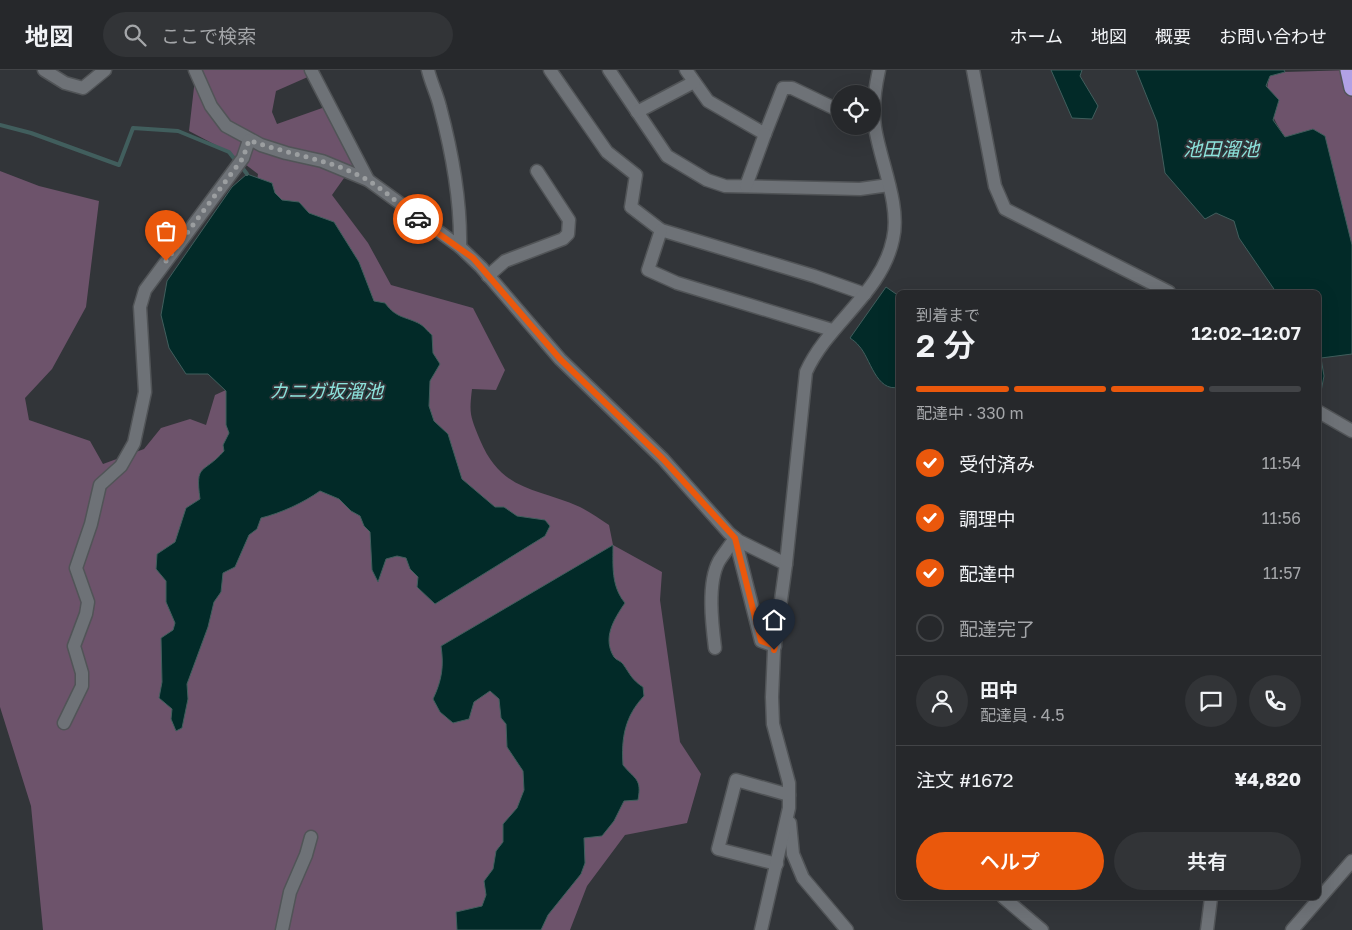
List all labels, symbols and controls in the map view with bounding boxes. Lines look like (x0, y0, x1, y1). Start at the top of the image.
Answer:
search box (103, 12, 453, 57)
text: 地図 (25, 21, 73, 50)
icon: search (121, 21, 149, 49)
text: ここで検索 (161, 24, 256, 47)
text: ホーム (1010, 25, 1063, 47)
text: 地図 (1091, 25, 1127, 47)
text: 概要 (1155, 25, 1191, 47)
text: お問い合わせ (1219, 25, 1327, 47)
map controls (831, 85, 881, 135)
button: locate (831, 85, 881, 135)
water label: 池田溜池 (1183, 137, 1261, 160)
courier (393, 194, 443, 244)
icon: car (404, 205, 432, 233)
pin (145, 210, 187, 261)
icon: bag (152, 217, 180, 245)
text: 到着まで (916, 305, 980, 325)
text: 12:02–12:07 (1191, 321, 1301, 344)
text: 2 分 (916, 326, 975, 364)
water label: カニガ坂溜池 (269, 379, 385, 402)
text: 配達中 · 330 m (916, 403, 1024, 423)
icon: check (916, 449, 944, 477)
text: 受付済み (959, 452, 1035, 475)
text: 11:54 (1262, 453, 1301, 473)
icon: check (916, 504, 944, 532)
text: 調理中 (959, 507, 1016, 530)
text: 11:56 (1262, 508, 1301, 528)
icon: check (916, 559, 944, 587)
text: 配達中 (959, 562, 1016, 585)
text: 11:57 (1263, 563, 1301, 583)
pin (753, 599, 795, 650)
icon: home (760, 606, 788, 634)
text: 配達完了 (959, 617, 1035, 640)
button: person (916, 675, 968, 727)
button: chat (1185, 675, 1237, 727)
button: phone (1249, 675, 1301, 727)
text: 田中 (980, 678, 1018, 701)
text: 配達員 · 4.5 (980, 705, 1065, 725)
text: ¥4,820 (1234, 767, 1301, 790)
text: 注文 #1672 (916, 768, 1013, 791)
button: ヘルプ (916, 832, 1104, 890)
button: 共有 (1114, 832, 1301, 890)

